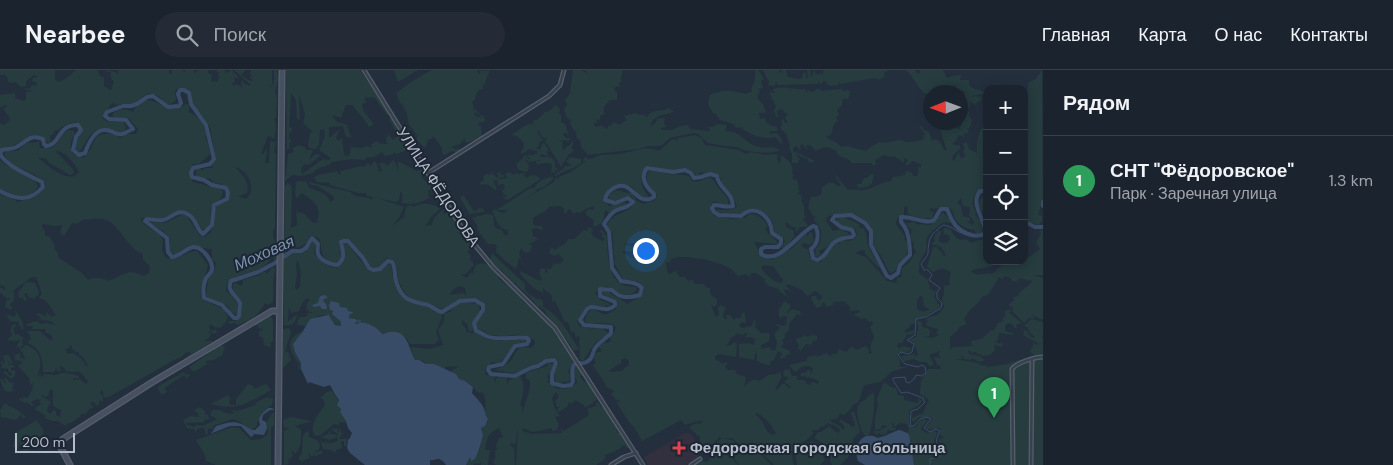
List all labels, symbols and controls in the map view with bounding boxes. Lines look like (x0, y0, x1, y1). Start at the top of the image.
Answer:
search box (155, 12, 505, 57)
text: Nearbee (25, 19, 125, 50)
icon: search (173, 21, 201, 49)
text: Поиск (213, 22, 266, 47)
text: Главная (1042, 23, 1110, 47)
text: Карта (1138, 23, 1187, 47)
text: О нас (1215, 23, 1262, 47)
text: Контакты (1290, 23, 1368, 47)
north arrow (923, 85, 968, 130)
map controls (983, 85, 1028, 265)
button: + (983, 85, 1028, 130)
text: Рядом (1063, 89, 1130, 117)
street label: УЛИЦА ФЁДОРОВА (392, 123, 484, 251)
button: − (983, 130, 1028, 175)
text: СНТ "Фёдоровское" (1110, 158, 1294, 183)
text: 1 (1076, 170, 1082, 191)
text: 1.3 km (1329, 170, 1373, 191)
button: locate (983, 175, 1028, 220)
text: Парк · Заречная улица (1110, 183, 1277, 204)
button: layers (983, 220, 1028, 265)
water label: Моховая (230, 230, 298, 276)
your location (633, 238, 659, 264)
pin: 1 (978, 377, 1010, 418)
scale bar (15, 430, 75, 453)
text: 200 m (22, 433, 65, 451)
place label: Федоровская городская больница (690, 438, 946, 458)
marker: Федоровская городская больница (672, 441, 686, 455)

